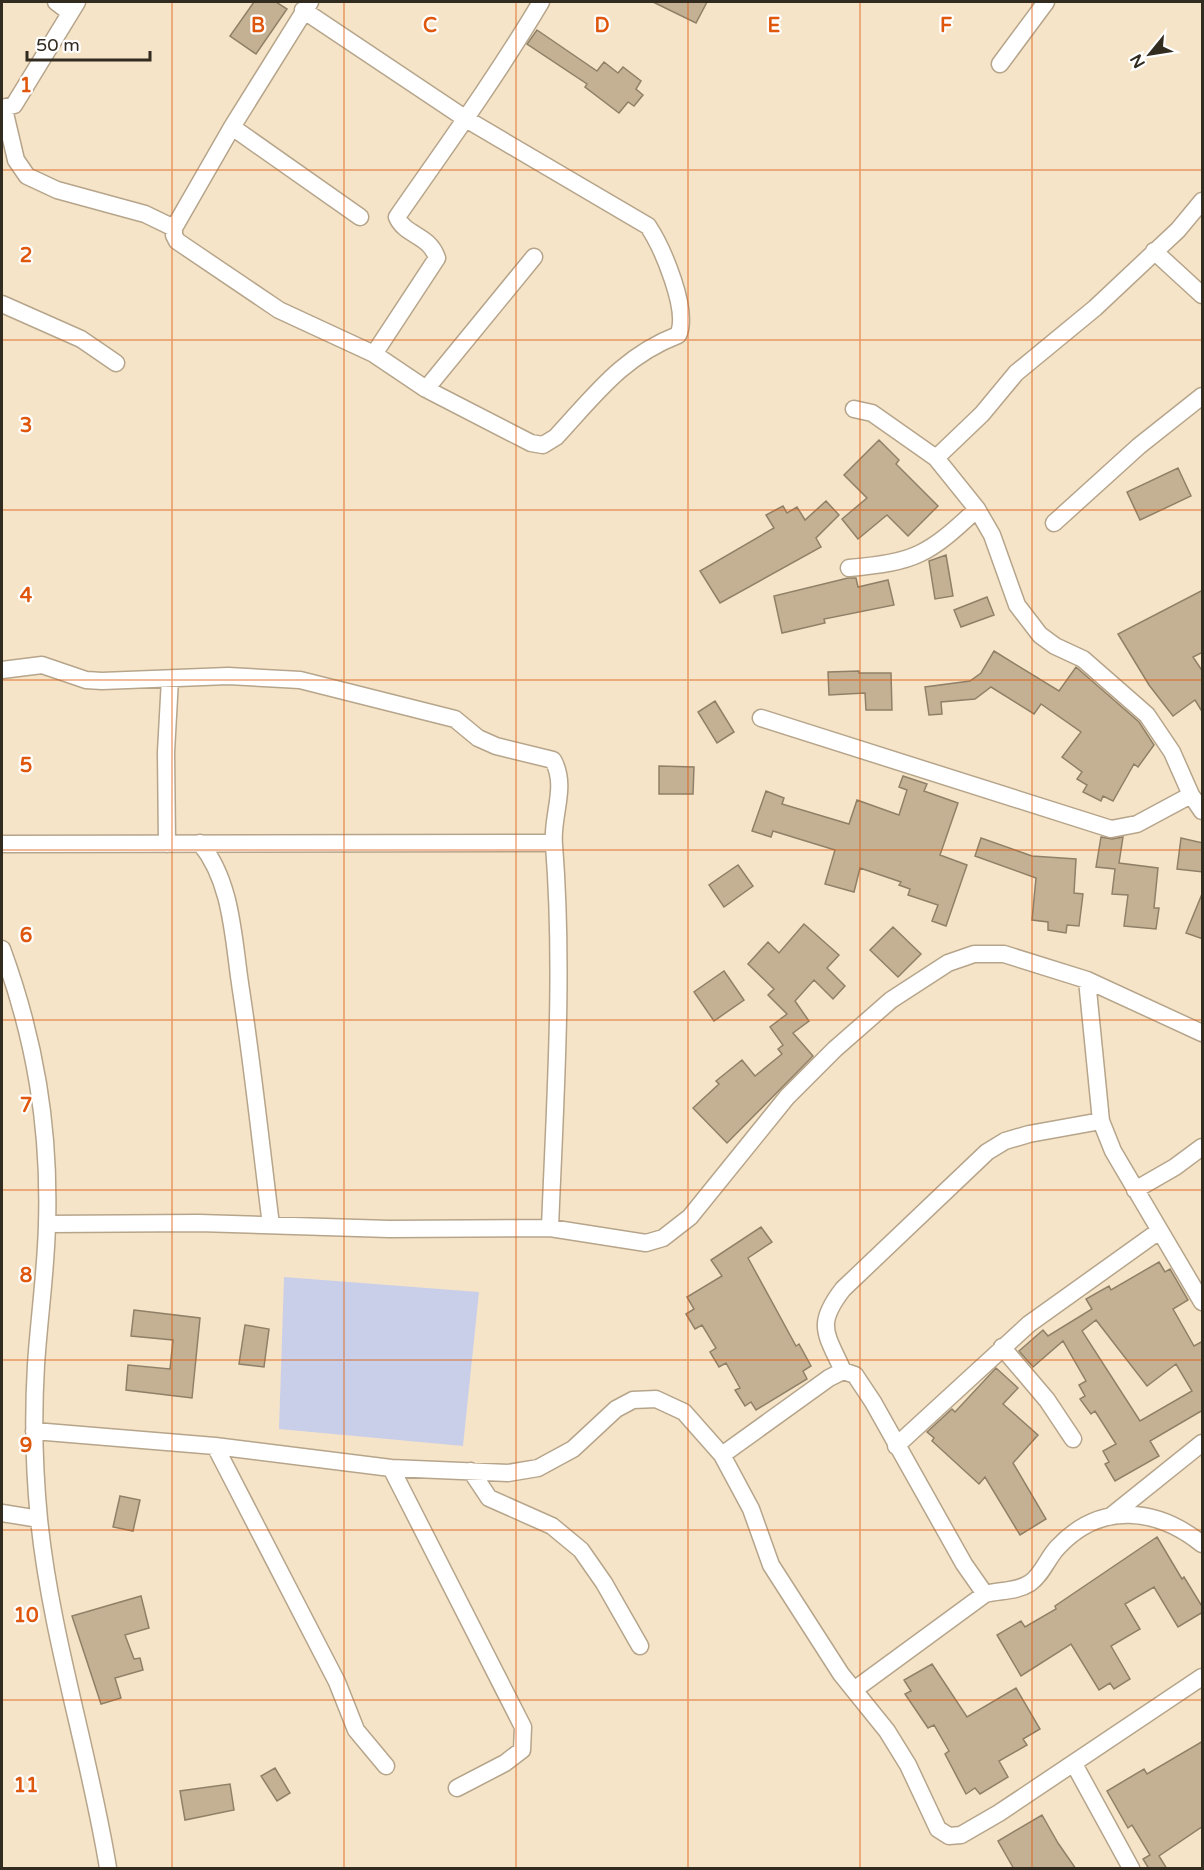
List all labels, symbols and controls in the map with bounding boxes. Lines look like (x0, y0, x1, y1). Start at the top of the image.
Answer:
text: B (251, 14, 265, 38)
text: C (423, 14, 437, 38)
text: D (594, 14, 610, 38)
text: E (768, 14, 781, 38)
text: F (940, 14, 952, 38)
scale bar (27, 24, 150, 62)
north arrow (1120, 24, 1180, 84)
text: 50 m (36, 34, 80, 56)
text: N (1126, 50, 1150, 72)
text: 1 (20, 74, 32, 98)
text: 2 (20, 244, 32, 268)
text: 3 (20, 414, 32, 438)
text: 4 (20, 584, 33, 608)
text: 5 (20, 754, 32, 778)
text: 6 (20, 924, 32, 948)
text: 7 (20, 1094, 32, 1118)
text: 8 (20, 1264, 32, 1288)
text: 9 (20, 1434, 32, 1458)
text: 10 (13, 1604, 39, 1628)
text: 11 (13, 1774, 39, 1798)

